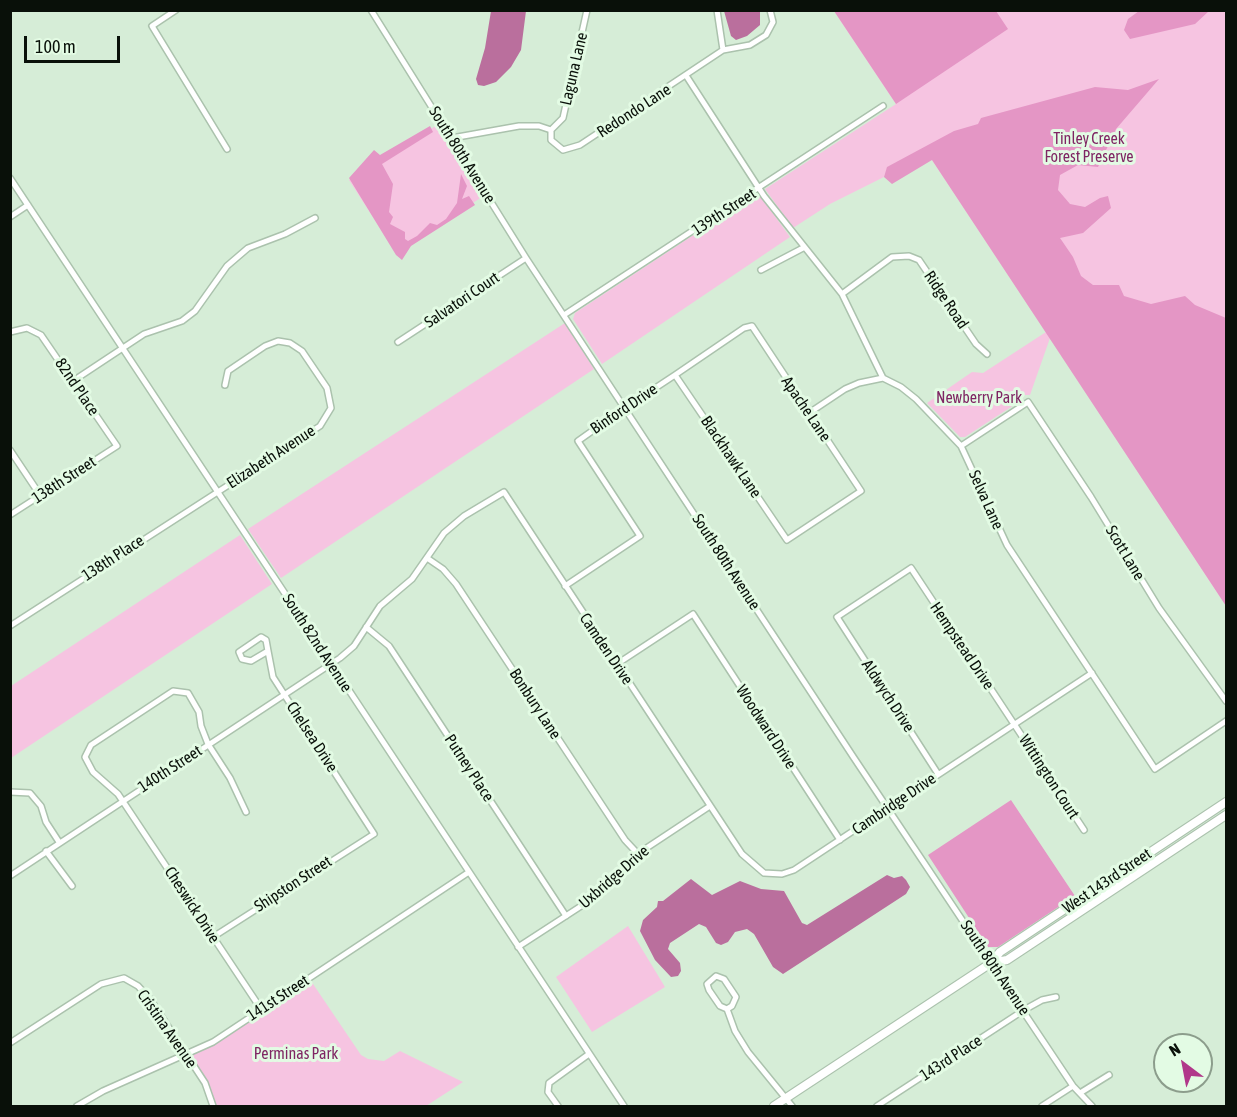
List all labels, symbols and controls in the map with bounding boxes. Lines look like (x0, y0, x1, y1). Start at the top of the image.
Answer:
scale bar (27, 24, 123, 62)
street label: Laguna Lane (556, 31, 592, 107)
text: 100 m (35, 36, 76, 57)
street label: Redondo Lane (594, 80, 674, 142)
street label: South 80th Avenue (425, 103, 499, 207)
park label: Tinley Creek Forest Preserve (1044, 129, 1134, 167)
street label: 139th Street (688, 184, 760, 240)
street label: Ridge Road (920, 267, 972, 333)
street label: Salvatori Court (421, 268, 503, 332)
street label: 82nd Place (51, 355, 103, 419)
street label: Apache Lane (777, 373, 835, 445)
street label: Binford Drive (587, 380, 661, 438)
park label: Newberry Park (936, 388, 1022, 408)
street label: Blackhawk Lane (697, 412, 765, 502)
street label: Elizabeth Avenue (223, 421, 319, 493)
street label: 138th Street (28, 452, 100, 508)
street label: Selva Lane (964, 467, 1008, 533)
street label: South 80th Avenue (688, 510, 764, 614)
street label: Scott Lane (1101, 522, 1149, 584)
street label: 138th Place (78, 531, 148, 585)
street label: South 82nd Avenue (278, 590, 356, 696)
street label: Hempstead Drive (926, 599, 998, 693)
street label: Camden Drive (575, 610, 637, 688)
street label: Aldwych Drive (858, 656, 918, 736)
street label: Bonbury Lane (505, 665, 565, 743)
street label: Woodward Drive (732, 681, 800, 773)
street label: Chelsea Drive (282, 698, 342, 776)
street label: Putney Place (440, 731, 498, 805)
street label: Wittington Court (1015, 731, 1083, 823)
street label: 140th Street (134, 741, 206, 797)
street label: Cambridge Drive (849, 769, 939, 839)
street label: Uxbridge Drive (575, 841, 653, 913)
street label: West 143rd Street (1059, 844, 1155, 918)
street label: Shipston Street (251, 852, 335, 916)
street label: Cheswick Drive (160, 863, 224, 947)
street label: South 80th Avenue (956, 917, 1034, 1019)
street label: 141st Street (243, 971, 313, 1025)
street label: Cristina Avenue (133, 986, 201, 1072)
street label: 143rd Place (917, 1031, 985, 1085)
north arrow (1153, 1033, 1213, 1093)
text: N (1166, 1039, 1183, 1060)
park label: Perminas Park (254, 1044, 338, 1064)

